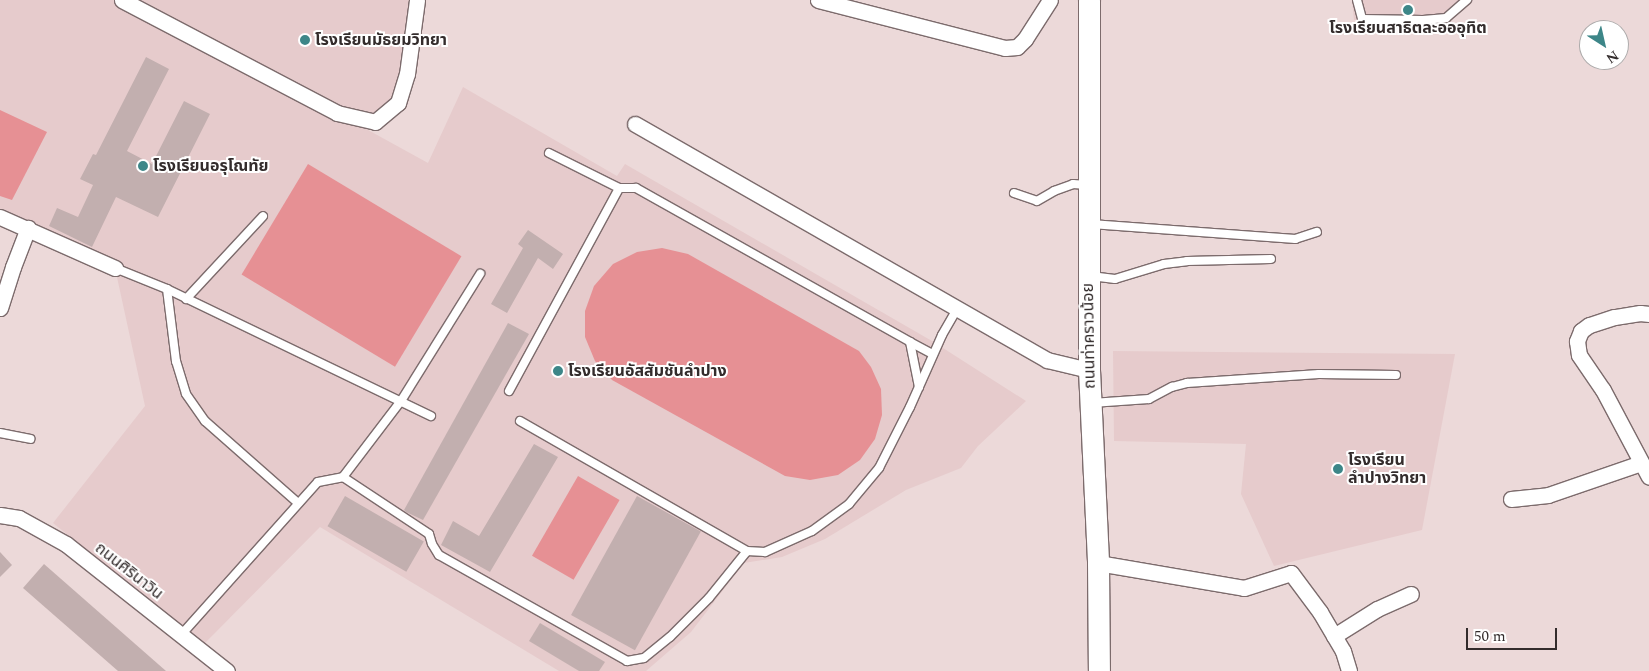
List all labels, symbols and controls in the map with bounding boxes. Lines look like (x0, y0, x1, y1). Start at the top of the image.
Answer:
marker: โรงเรียนสาธิตละอออุทิต (1402, 4, 1414, 16)
place label: โรงเรียนสาธิตละอออุทิต (1329, 18, 1487, 38)
north arrow (1579, 20, 1629, 70)
place label: โรงเรียนมัธยมวิทยา (315, 30, 447, 50)
marker: โรงเรียนมัธยมวิทยา (299, 34, 311, 46)
text: N (1602, 45, 1623, 69)
place label: โรงเรียนอรุโณทัย (153, 156, 268, 176)
marker: โรงเรียนอรุโณทัย (137, 160, 149, 172)
street label: ถนนท่าคราวน้อย (1078, 283, 1100, 389)
place label: โรงเรียนอัสสัมชันลำปาง (568, 361, 727, 381)
marker: โรงเรียนอัสสัมชันลำปาง (552, 365, 564, 377)
place label: โรงเรียน ลำปางวิทยา (1348, 450, 1426, 488)
marker: โรงเรียน ลำปางวิทยา (1332, 463, 1344, 475)
street label: ถนนศิรินาวิน (91, 538, 167, 604)
scale bar (1469, 618, 1560, 650)
text: 50 m (1474, 625, 1506, 648)

